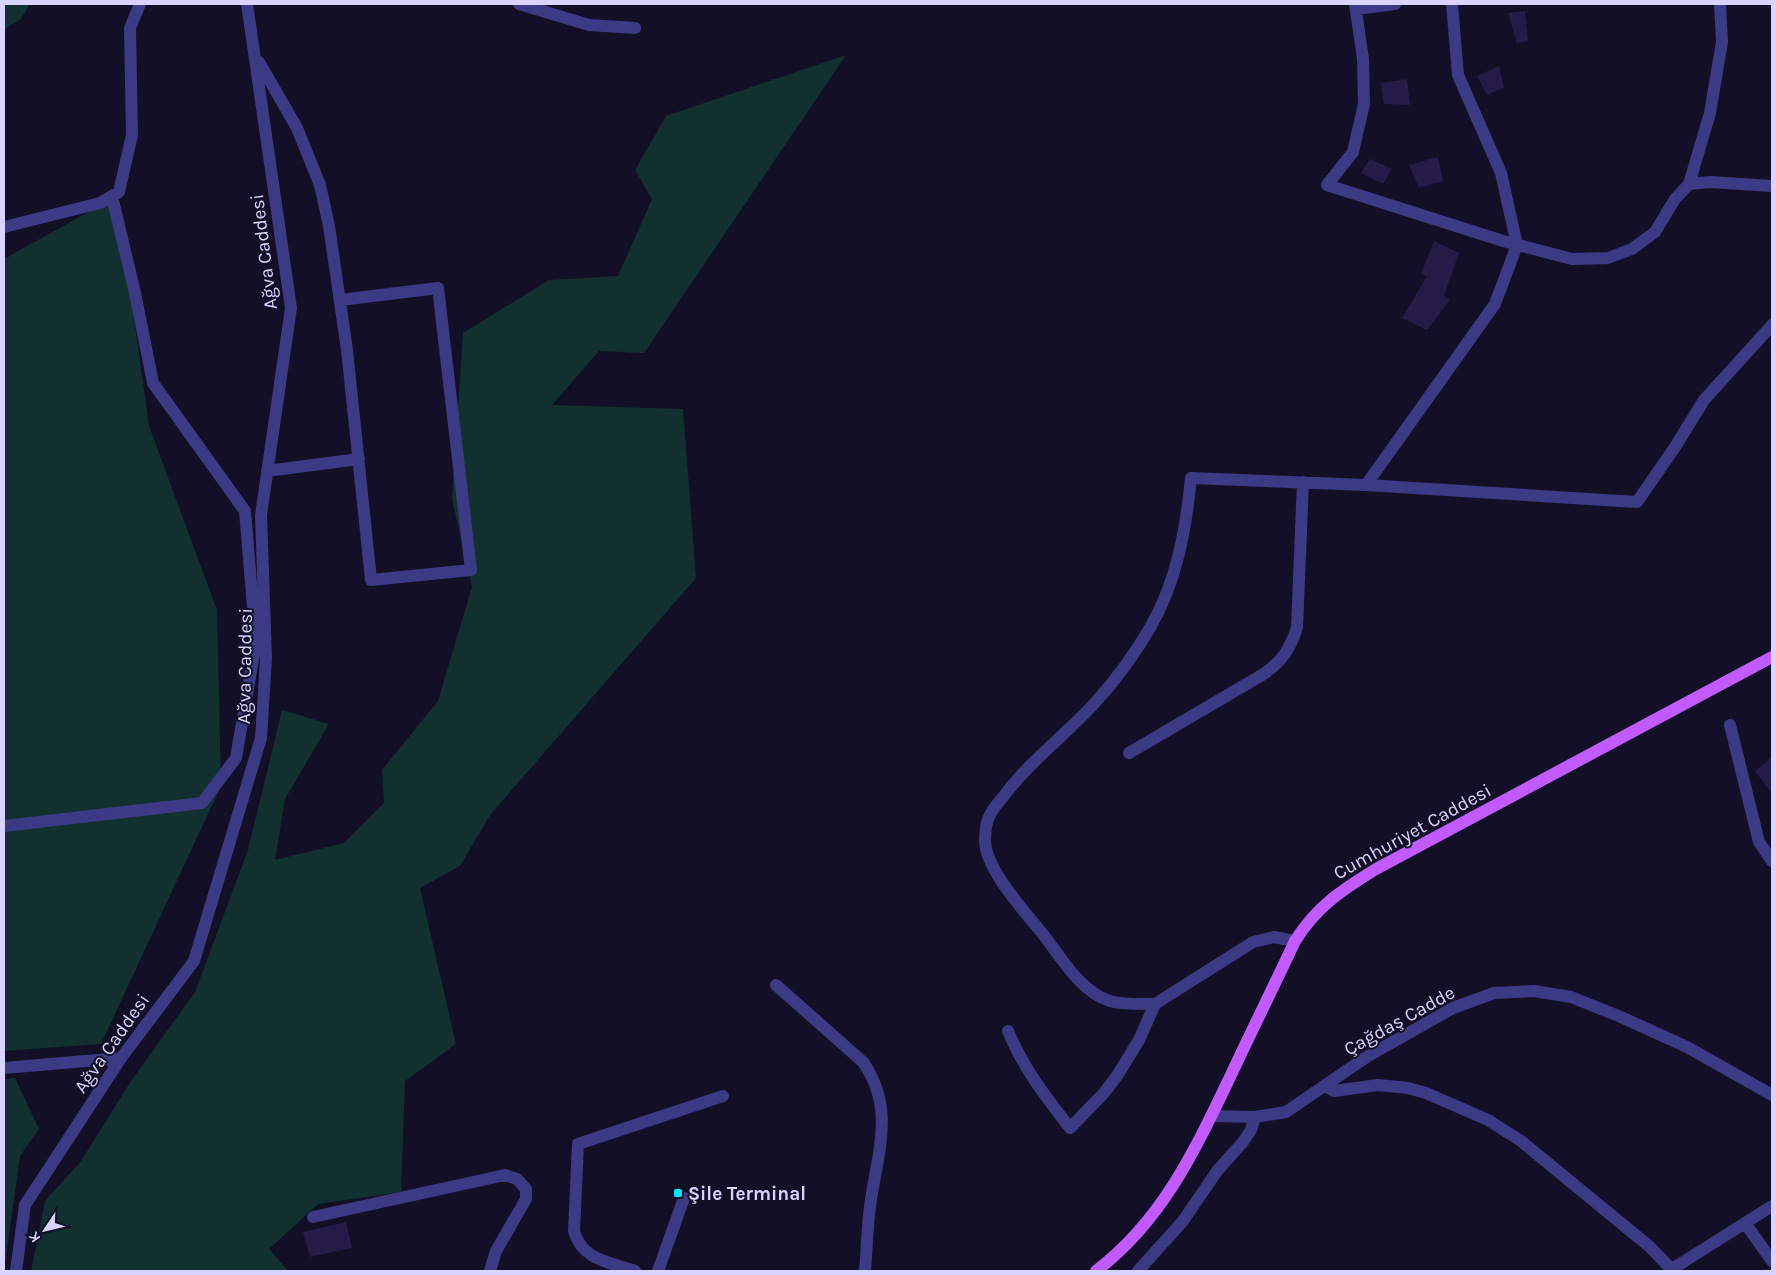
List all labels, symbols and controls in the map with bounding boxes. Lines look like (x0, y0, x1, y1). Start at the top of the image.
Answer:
street label: Ağva Caddesi (246, 193, 282, 311)
street label: Ağva Caddesi (233, 608, 257, 724)
street label: Cumhuriyet Caddesi (1330, 779, 1495, 884)
street label: Çağdaş Cadde (1340, 981, 1459, 1060)
street label: Ağva Caddesi (69, 990, 154, 1097)
place label: Şile Terminal (688, 1183, 806, 1205)
marker: Şile Terminal (672, 1187, 684, 1199)
north arrow (20, 1205, 70, 1255)
text: K (25, 1228, 44, 1246)

